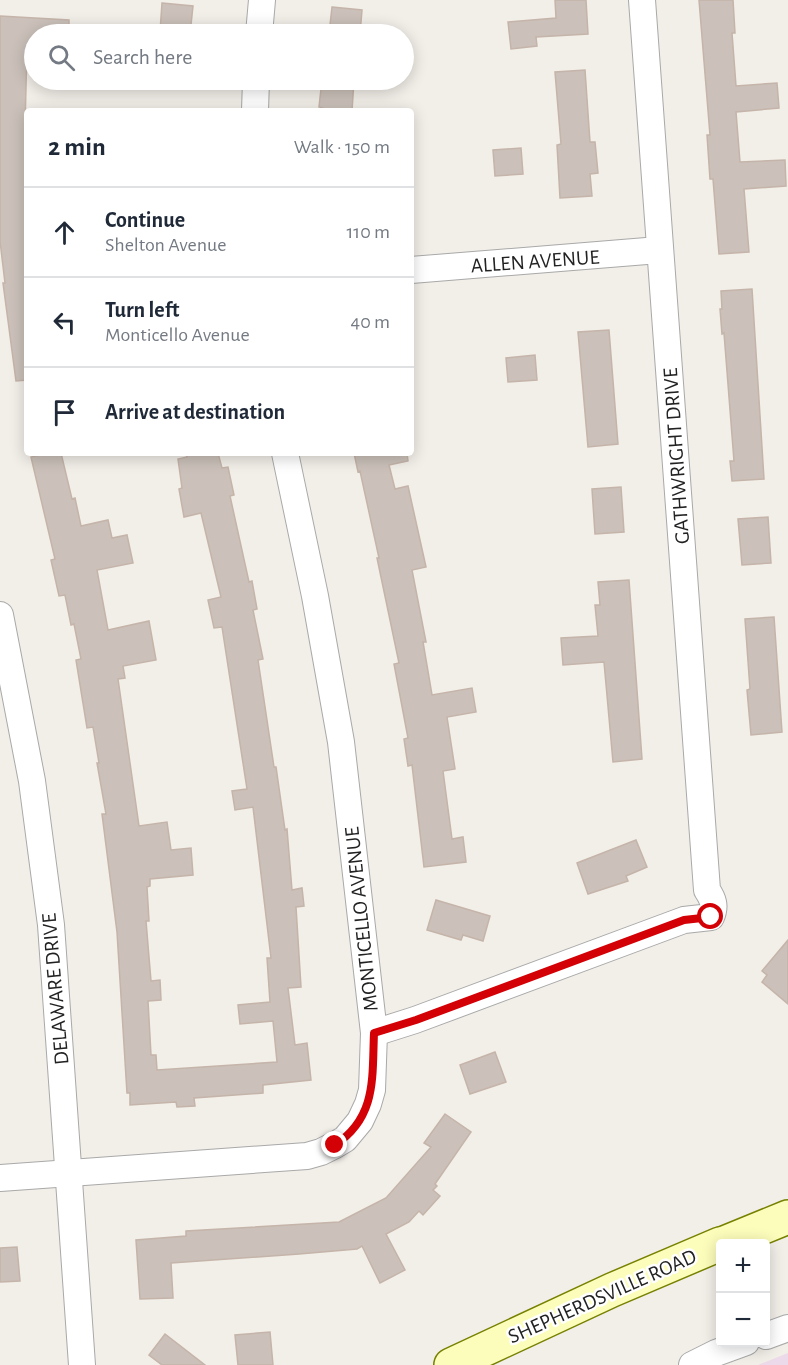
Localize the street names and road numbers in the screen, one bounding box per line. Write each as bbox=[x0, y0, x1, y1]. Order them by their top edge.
street label: ALLEN AVENUE bbox=[470, 247, 600, 276]
street label: GATHWRIGHT DRIVE bbox=[660, 367, 693, 545]
street label: MONTICELLO AVENUE bbox=[341, 826, 382, 1012]
street label: DELAWARE DRIVE bbox=[38, 912, 73, 1066]
street label: SHEPHERDSVILLE ROAD bbox=[505, 1245, 700, 1347]

